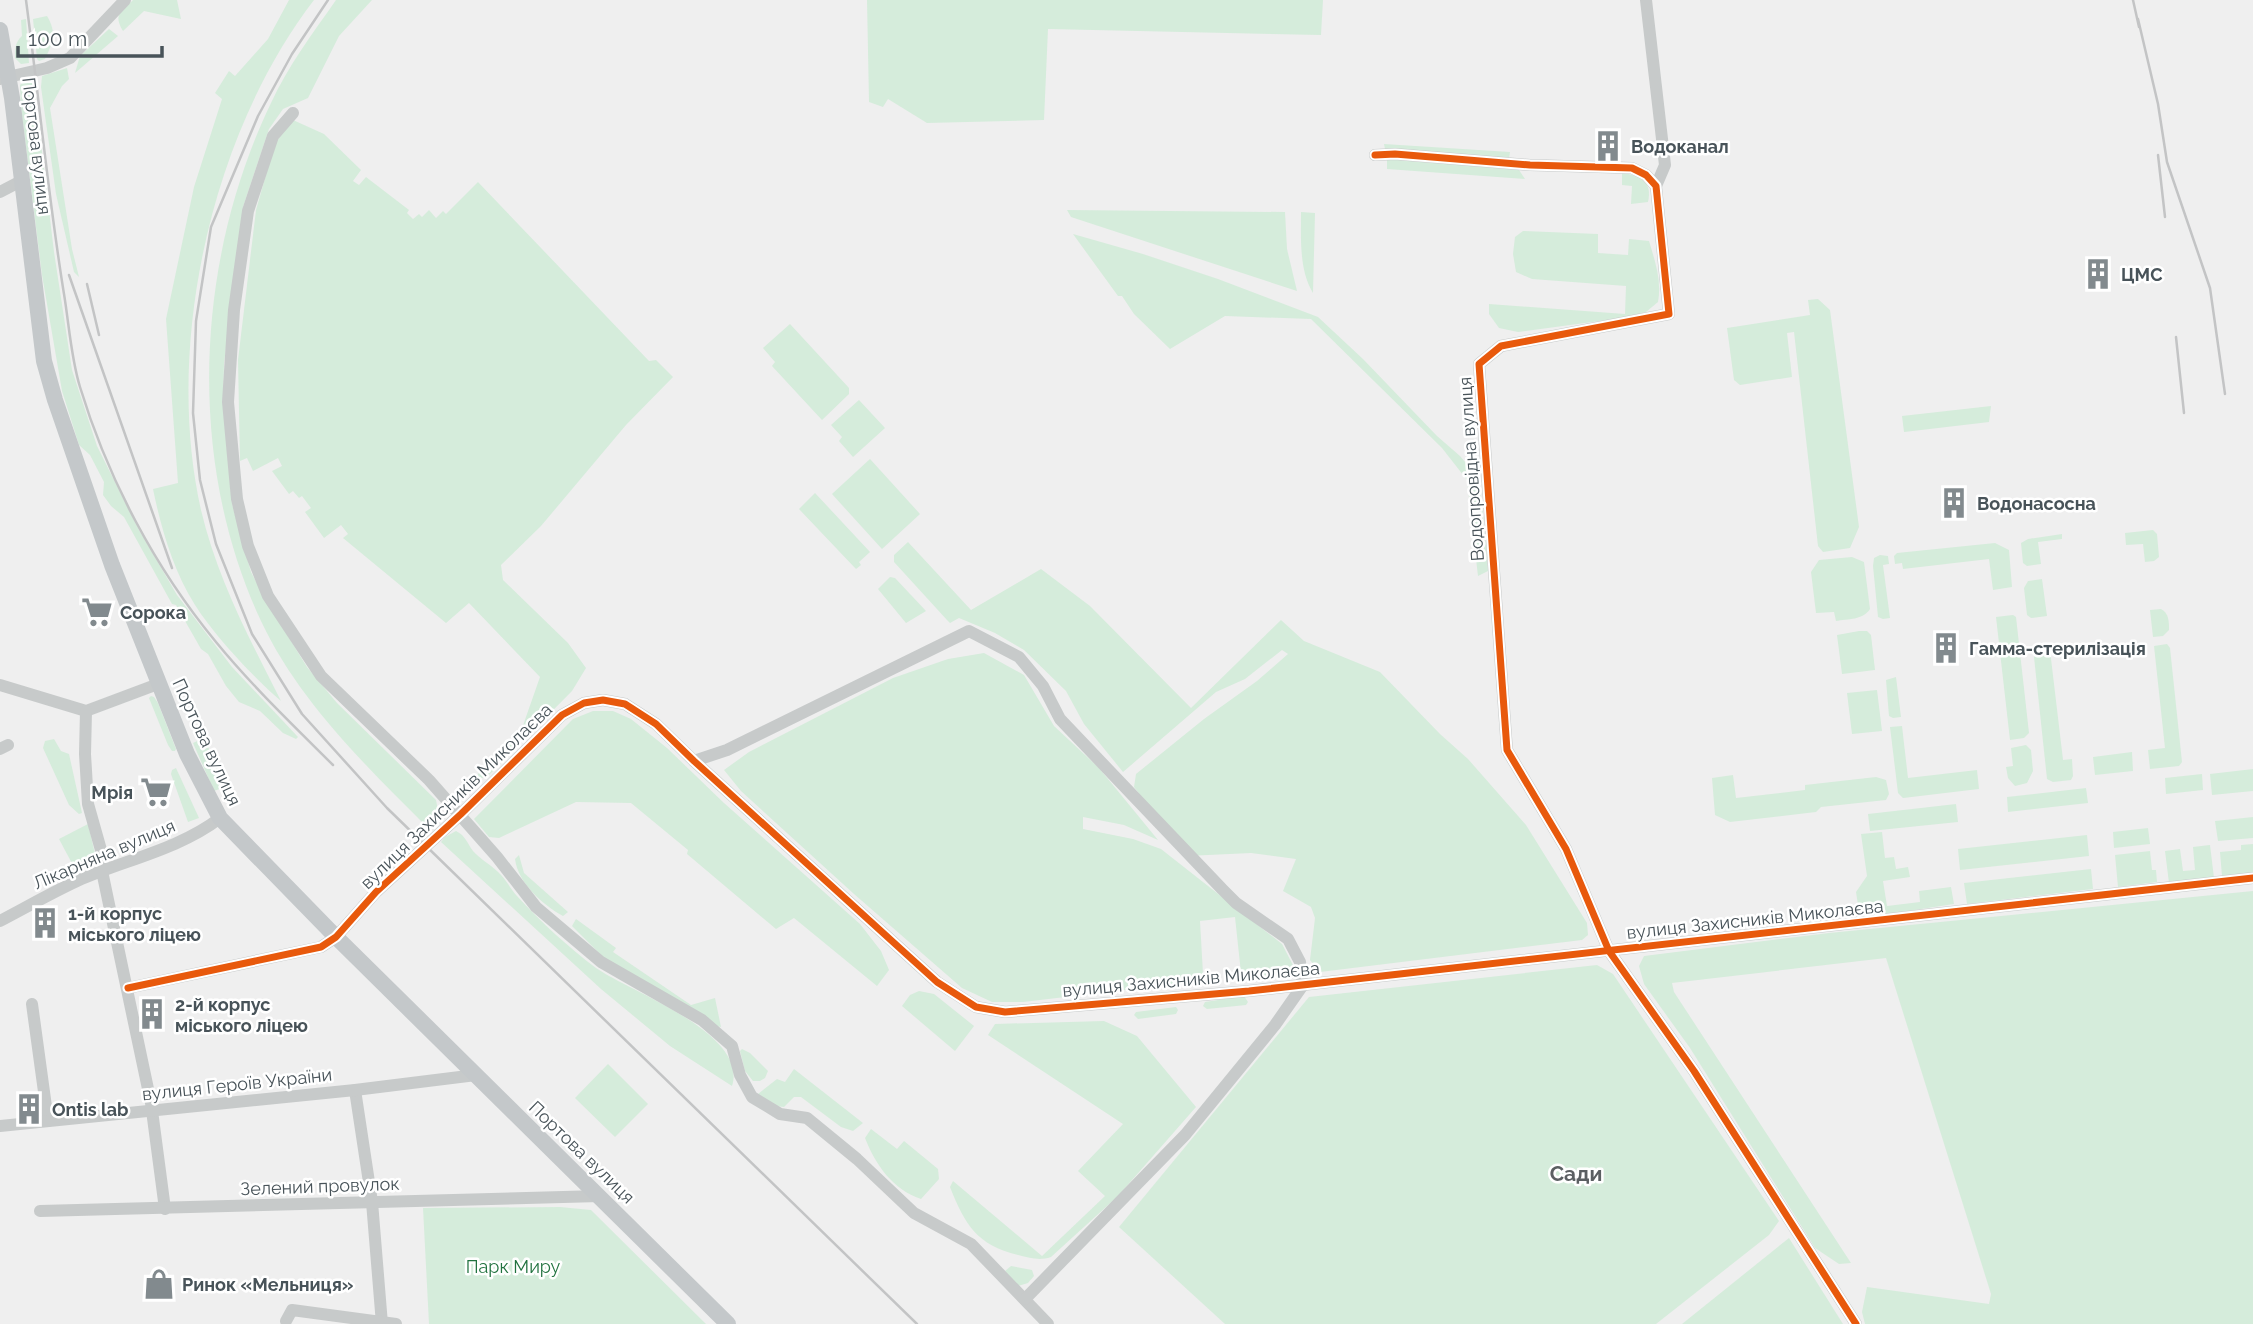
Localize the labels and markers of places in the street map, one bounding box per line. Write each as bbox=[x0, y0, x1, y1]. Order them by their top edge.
building icon: Водоканал bbox=[1591, 129, 1625, 163]
place label: Водоканал bbox=[1631, 136, 1729, 157]
building icon: ЦМС bbox=[2081, 257, 2115, 291]
place label: ЦМС bbox=[2121, 264, 2163, 285]
building icon: Водонасосна bbox=[1937, 486, 1971, 520]
place label: Водонасосна bbox=[1977, 493, 2096, 514]
supermarket icon: Сорока bbox=[80, 595, 114, 629]
place label: Сорока bbox=[120, 602, 186, 623]
building icon: Гамма-стерилізація bbox=[1929, 631, 1963, 665]
place label: Гамма-стерилізація bbox=[1969, 638, 2146, 659]
supermarket icon: Мрія bbox=[139, 775, 173, 809]
place label: Мрія bbox=[91, 782, 133, 803]
place label: 1-й корпус міського ліцею bbox=[68, 903, 201, 945]
building icon: 1-й корпус міського ліцею bbox=[28, 906, 62, 940]
place label: 2-й корпус міського ліцею bbox=[175, 994, 308, 1036]
building icon: 2-й корпус міського ліцею bbox=[135, 997, 169, 1031]
building icon: Ontis lab bbox=[12, 1092, 46, 1126]
place label: Ontis lab bbox=[52, 1099, 129, 1120]
shop icon: Ринок «Мельниця» bbox=[142, 1267, 176, 1301]
place label: Ринок «Мельниця» bbox=[182, 1274, 354, 1295]

